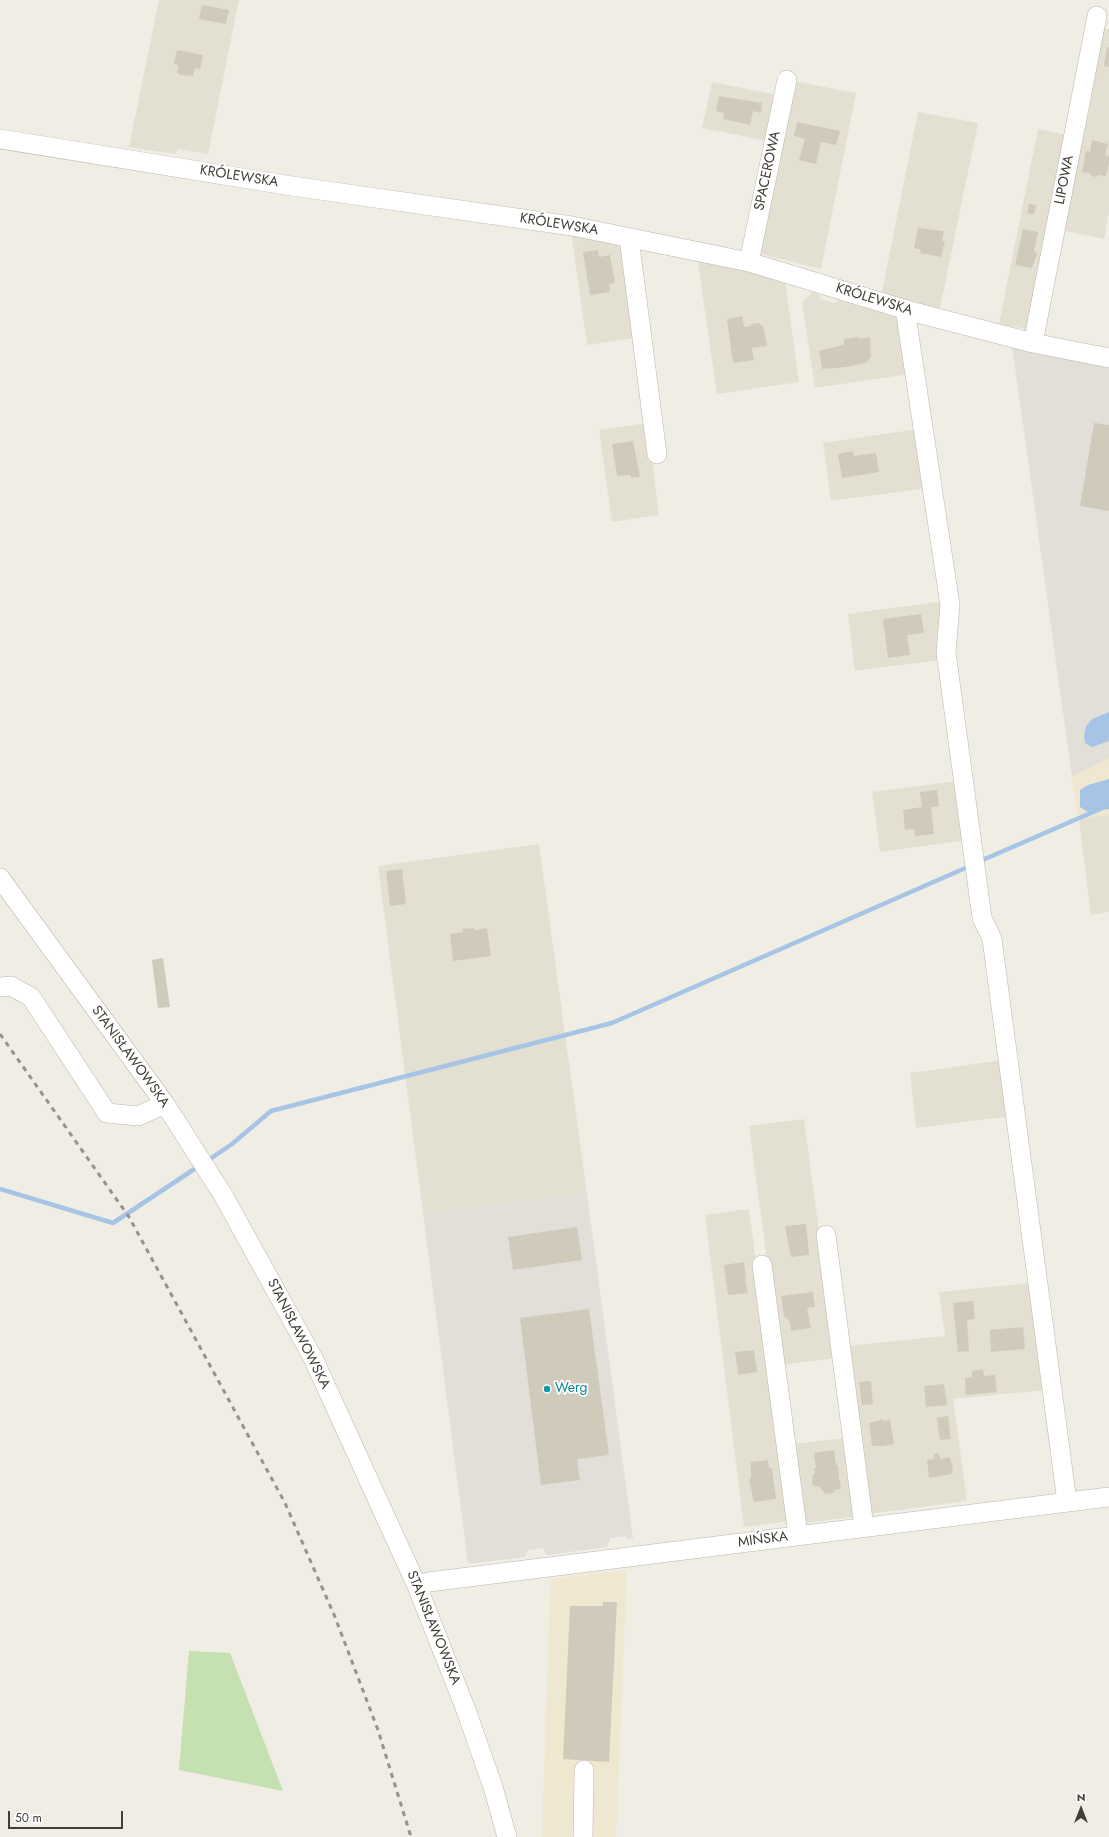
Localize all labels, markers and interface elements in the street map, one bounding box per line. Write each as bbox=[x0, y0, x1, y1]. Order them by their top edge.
street label: SPACEROWA bbox=[751, 130, 785, 212]
street label: LIPOWA bbox=[1052, 154, 1078, 206]
street label: KRÓLEWSKA bbox=[198, 162, 280, 192]
street label: KRÓLEWSKA bbox=[518, 210, 600, 240]
street label: KRÓLEWSKA bbox=[834, 280, 914, 320]
street label: STANISŁAWOWSKA bbox=[87, 1003, 173, 1111]
street label: STANISŁAWOWSKA bbox=[263, 1276, 333, 1392]
place label: Werg bbox=[555, 1381, 588, 1397]
marker: Werg bbox=[542, 1384, 552, 1394]
street label: MIŃSKA bbox=[737, 1529, 789, 1551]
street label: STANISŁAWOWSKA bbox=[402, 1569, 464, 1687]
north arrow bbox=[1061, 1789, 1101, 1829]
text: N bbox=[1077, 1789, 1085, 1805]
scale bar bbox=[10, 1803, 125, 1829]
text: 50 m bbox=[15, 1809, 42, 1827]

